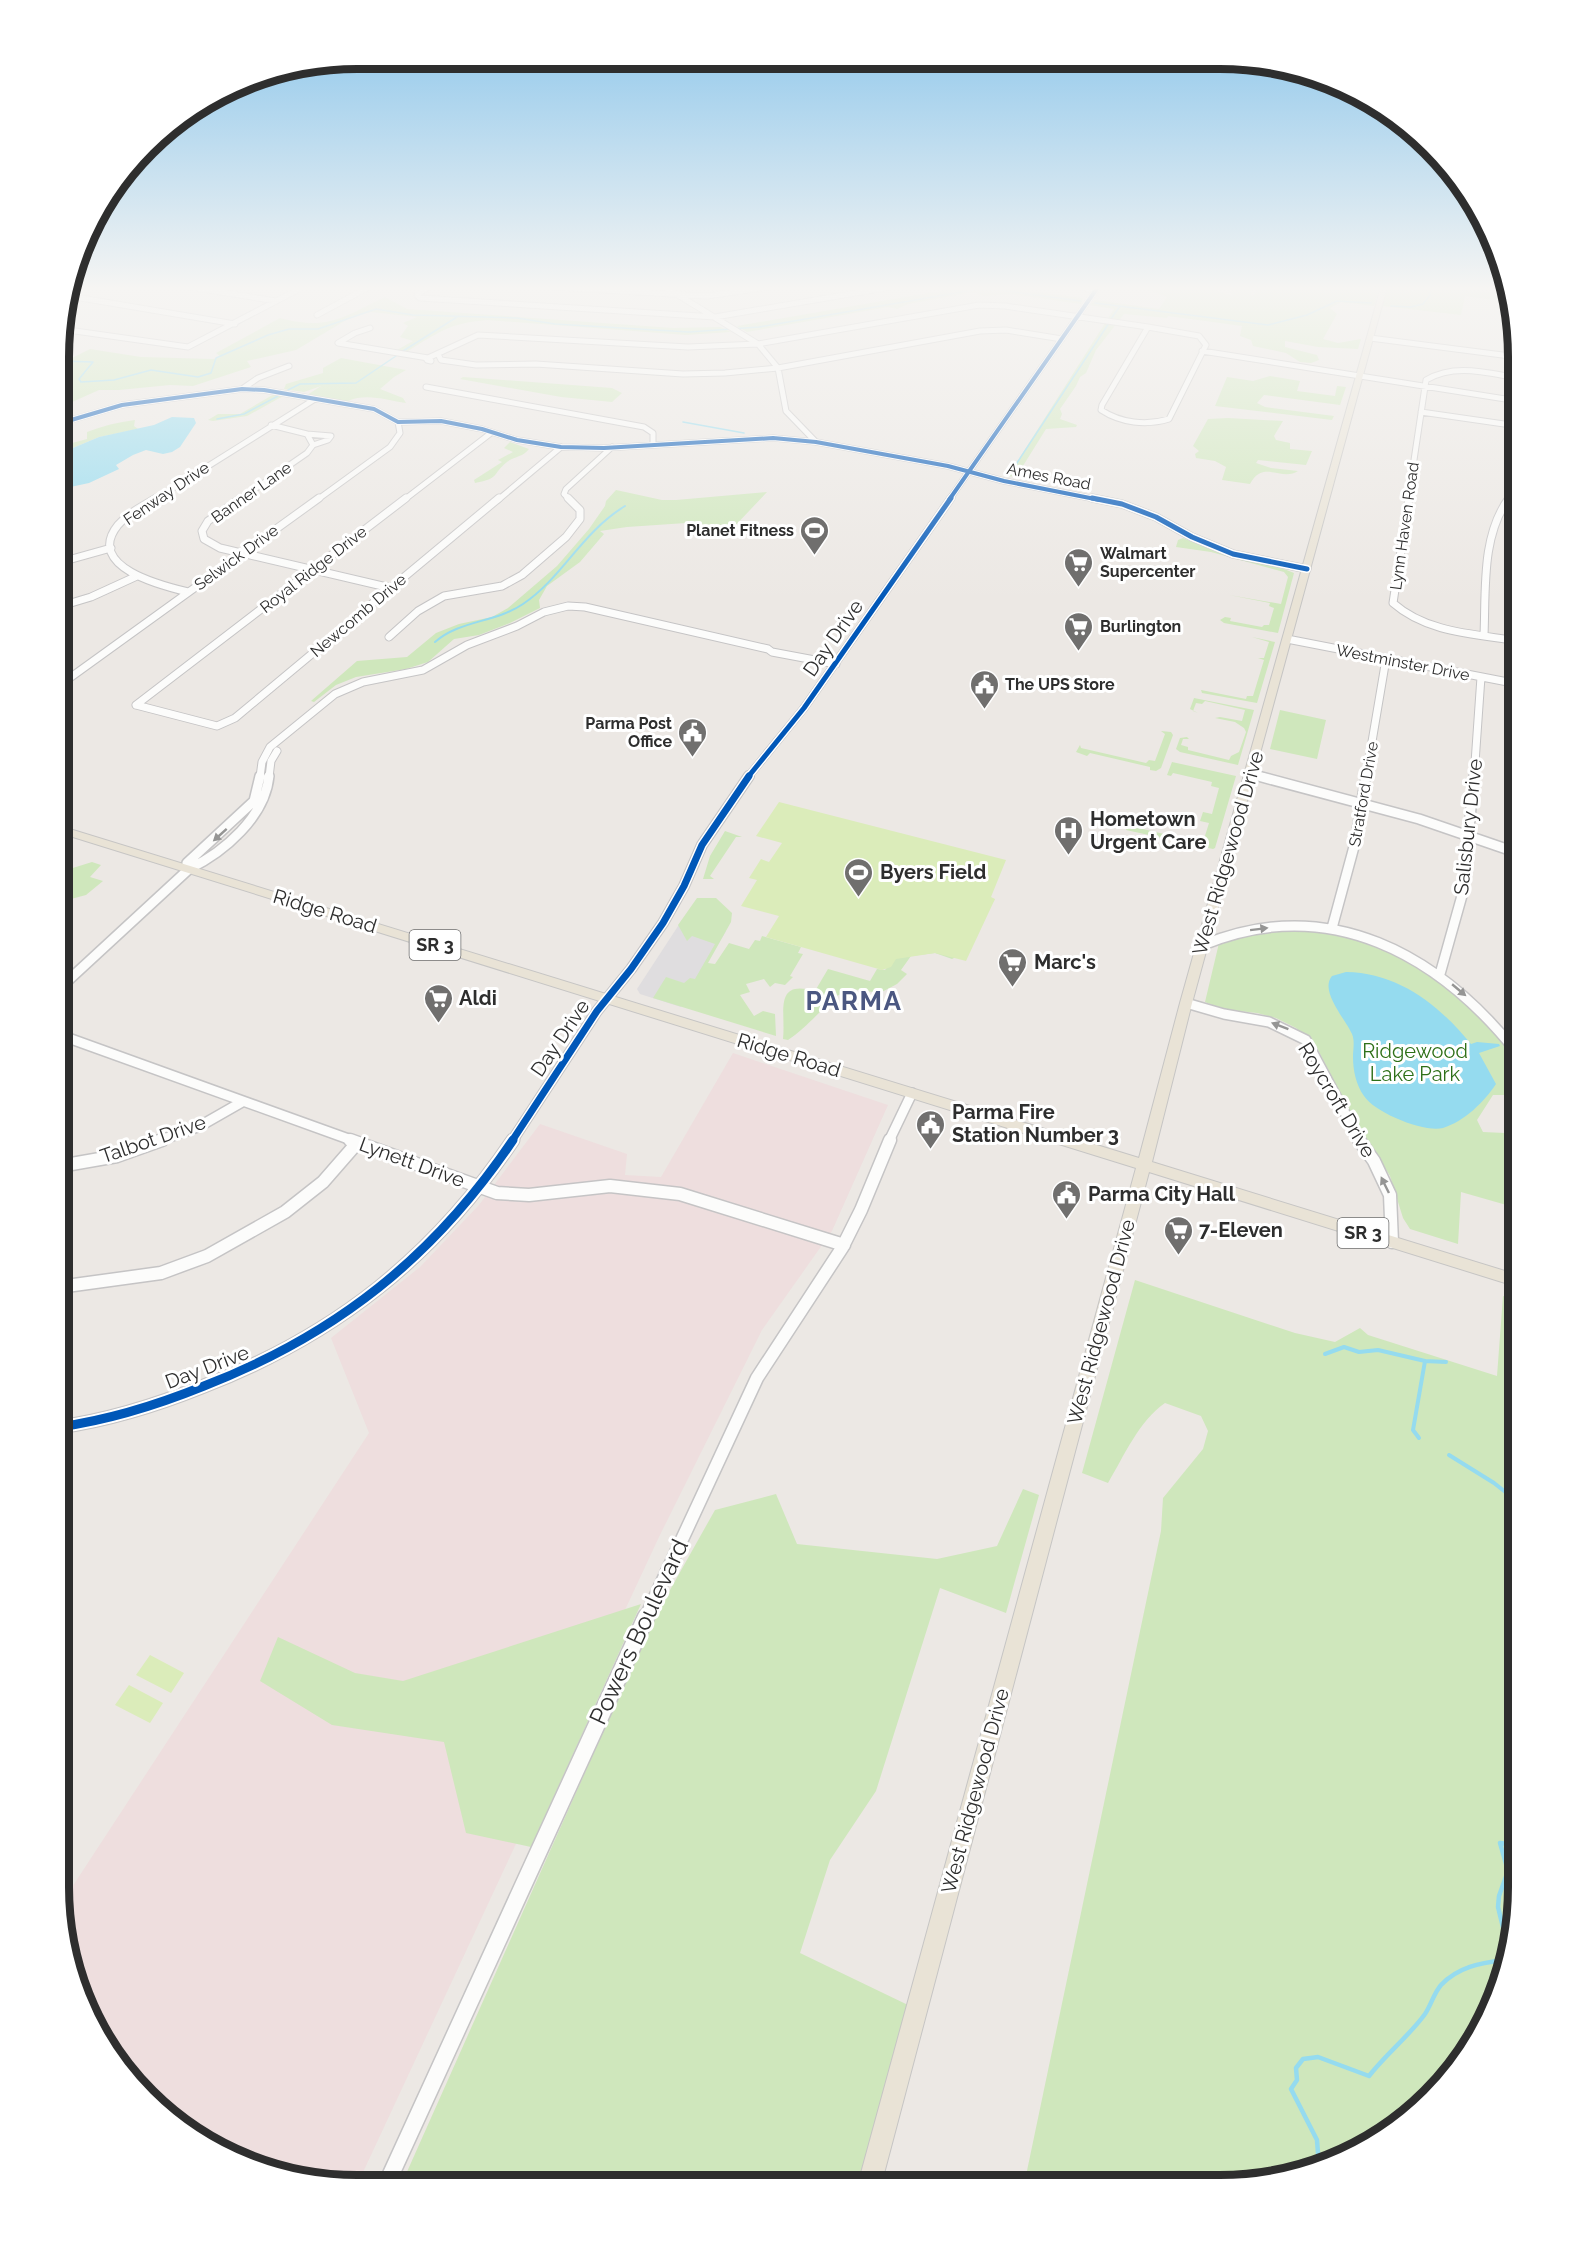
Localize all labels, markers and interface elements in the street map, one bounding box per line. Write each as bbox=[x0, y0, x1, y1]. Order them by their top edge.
street label: Fenway Drive bbox=[120, 458, 213, 529]
street label: Banner Lane bbox=[208, 458, 295, 527]
street label: Ames Road bbox=[1005, 459, 1093, 494]
street label: Lynn Haven Road bbox=[1386, 461, 1423, 591]
sports icon: Planet Fitness bbox=[799, 514, 831, 556]
street label: Selwick Drive bbox=[191, 521, 282, 594]
place label: Planet Fitness bbox=[686, 521, 794, 540]
street label: Royal Ridge Drive bbox=[256, 522, 370, 617]
place label: Walmart Supercenter bbox=[1100, 544, 1195, 581]
supermarket icon: Walmart Supercenter bbox=[1063, 546, 1095, 588]
street label: Newcomb Drive bbox=[307, 570, 410, 661]
street label: Day Drive bbox=[798, 595, 868, 681]
supermarket icon: Burlington bbox=[1063, 610, 1095, 652]
place label: Burlington bbox=[1100, 617, 1181, 636]
street label: Westminster Drive bbox=[1335, 640, 1471, 685]
public building icon: The UPS Store bbox=[968, 668, 1000, 710]
place label: The UPS Store bbox=[1005, 675, 1115, 694]
place label: Parma Post Office bbox=[585, 714, 672, 751]
public building icon: Parma Post Office bbox=[677, 716, 709, 758]
street label: Stratford Drive bbox=[1345, 740, 1382, 848]
street label: West Ridgewood Drive bbox=[1187, 748, 1269, 958]
street label: Salisbury Drive bbox=[1449, 757, 1487, 896]
place label: Hometown Urgent Care bbox=[1090, 807, 1206, 854]
hospital icon: Hometown Urgent Care bbox=[1053, 814, 1085, 856]
one-way arrow bbox=[213, 827, 227, 841]
sports icon: Byers Field bbox=[843, 856, 875, 898]
place label: Byers Field bbox=[880, 860, 986, 884]
street label: Ridge Road bbox=[270, 884, 380, 938]
one-way arrow bbox=[1250, 924, 1269, 933]
road number: SR 3 bbox=[410, 930, 460, 960]
supermarket icon: Marc's bbox=[997, 946, 1029, 988]
place label: Marc's bbox=[1034, 950, 1096, 974]
supermarket icon: Aldi bbox=[422, 982, 454, 1024]
one-way arrow bbox=[1451, 984, 1467, 997]
place label: Aldi bbox=[459, 986, 497, 1010]
district label: PARMA bbox=[805, 986, 903, 1016]
street label: Day Drive bbox=[525, 995, 595, 1081]
one-way arrow bbox=[1270, 1021, 1288, 1031]
street label: Ridge Road bbox=[734, 1028, 844, 1082]
street label: Roycroft Drive bbox=[1293, 1038, 1381, 1162]
park label: Ridgewood Lake Park bbox=[1362, 1039, 1468, 1086]
place label: Parma Fire Station Number 3 bbox=[952, 1100, 1119, 1147]
public building icon: Parma Fire Station Number 3 bbox=[915, 1108, 947, 1150]
street label: Talbot Drive bbox=[97, 1110, 209, 1168]
street label: Lynett Drive bbox=[356, 1132, 468, 1192]
one-way arrow bbox=[1381, 1176, 1390, 1193]
public building icon: Parma City Hall bbox=[1051, 1178, 1083, 1220]
place label: Parma City Hall bbox=[1088, 1182, 1236, 1206]
supermarket icon: 7-Eleven bbox=[1162, 1214, 1194, 1256]
street label: West Ridgewood Drive bbox=[1062, 1217, 1140, 1427]
place label: 7-Eleven bbox=[1199, 1218, 1283, 1242]
road number: SR 3 bbox=[1338, 1218, 1388, 1248]
street label: Day Drive bbox=[162, 1340, 253, 1394]
street label: Powers Boulevard bbox=[583, 1534, 694, 1729]
street label: West Ridgewood Drive bbox=[936, 1686, 1014, 1896]

